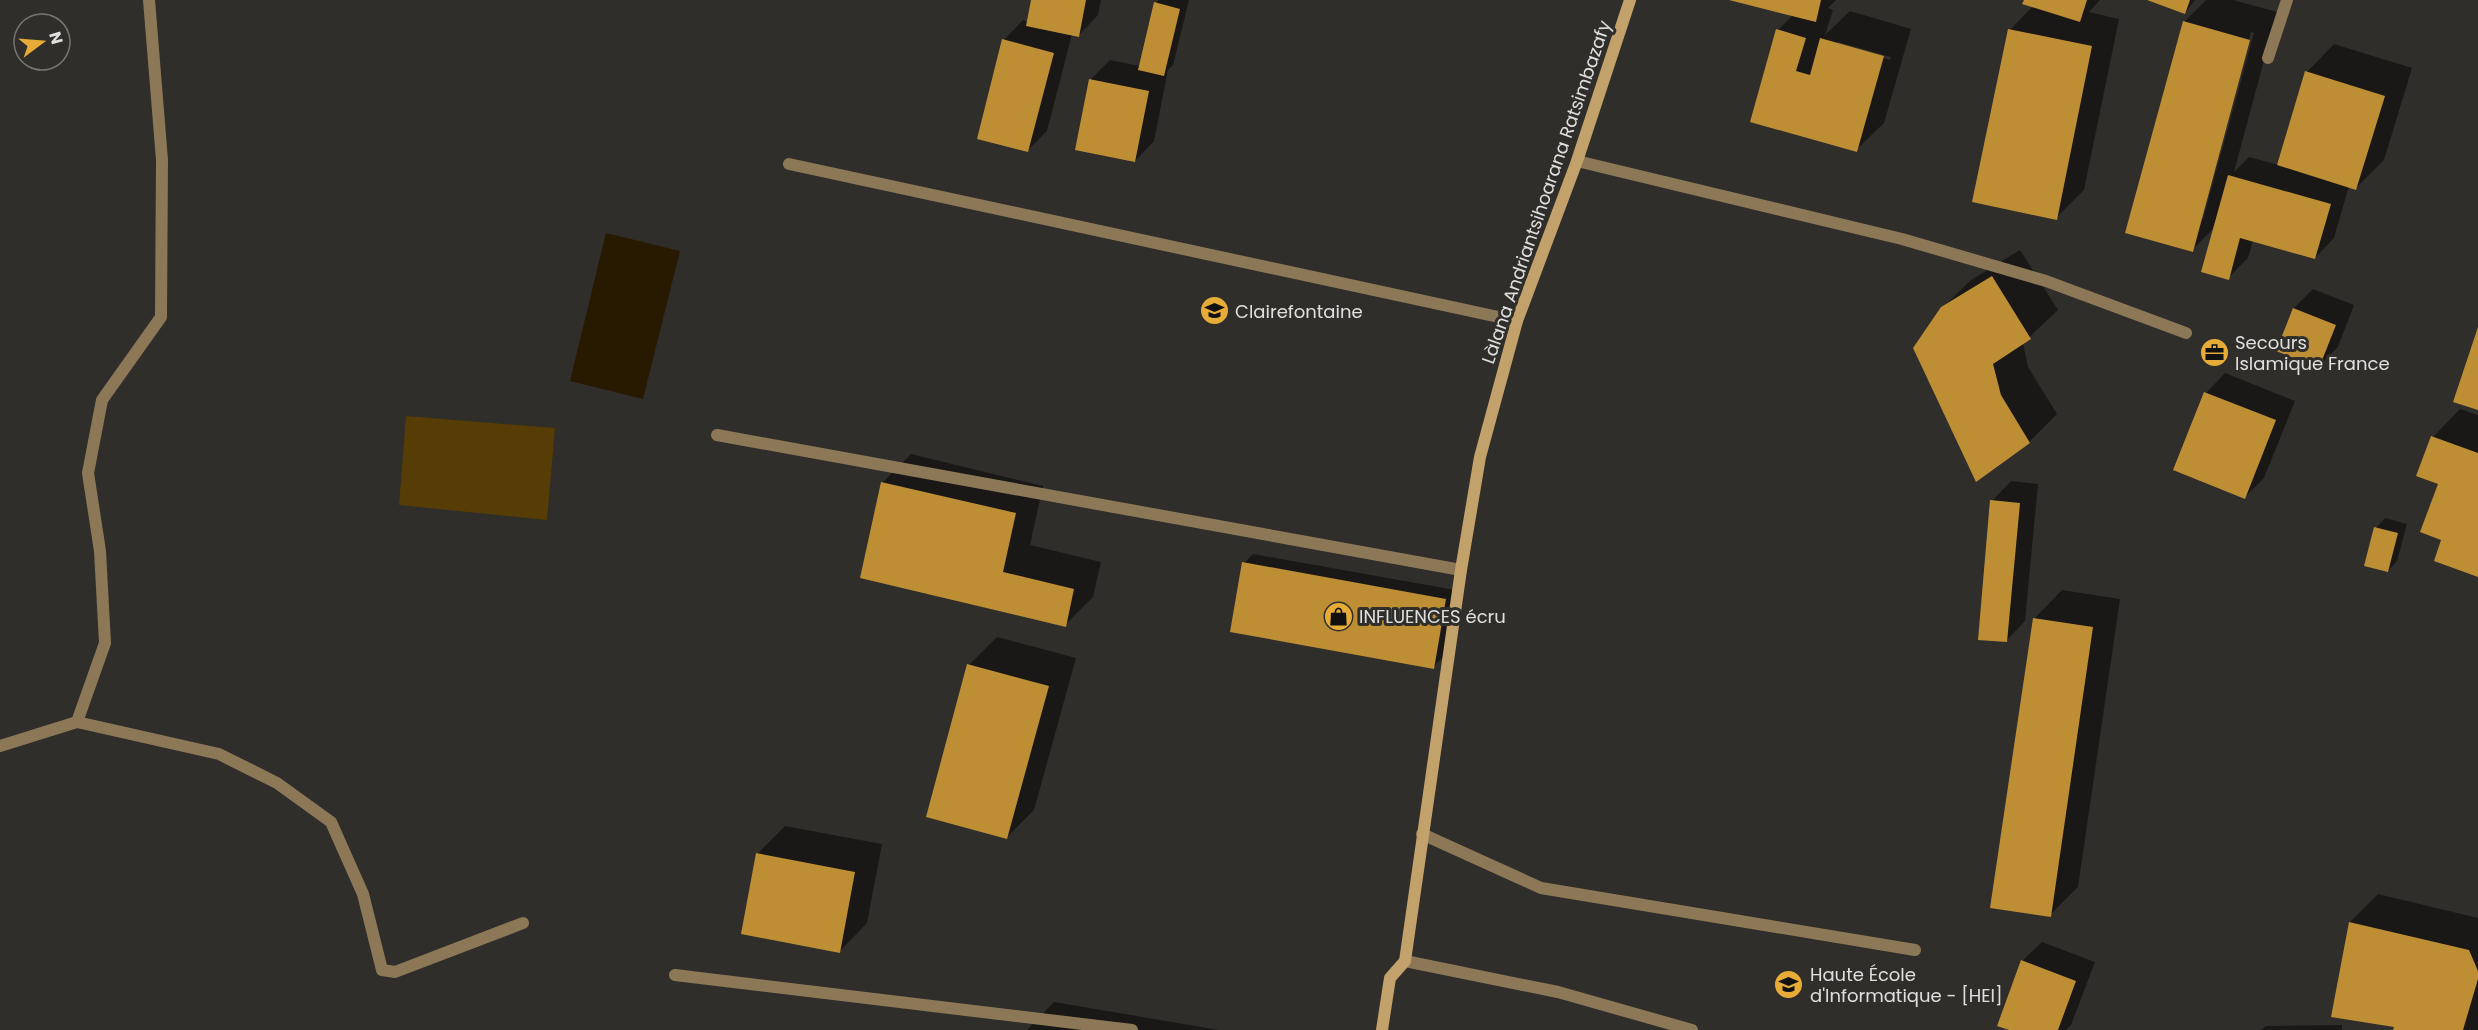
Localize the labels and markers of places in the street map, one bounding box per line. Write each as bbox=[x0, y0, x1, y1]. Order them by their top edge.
school or university icon: Clairefontaine bbox=[1198, 295, 1230, 327]
place label: Clairefontaine bbox=[1235, 299, 1363, 324]
place label: Secours Islamique France bbox=[2235, 330, 2390, 376]
office icon: Secours Islamique France bbox=[2198, 336, 2230, 368]
shop icon: INFLUENCES écru bbox=[1322, 600, 1354, 632]
place label: INFLUENCES écru bbox=[1359, 604, 1506, 629]
place label: Haute École d'Informatique - [HEI] bbox=[1810, 962, 2003, 1008]
school or university icon: Haute École d'Informatique - [HEI] bbox=[1773, 968, 1805, 1000]

